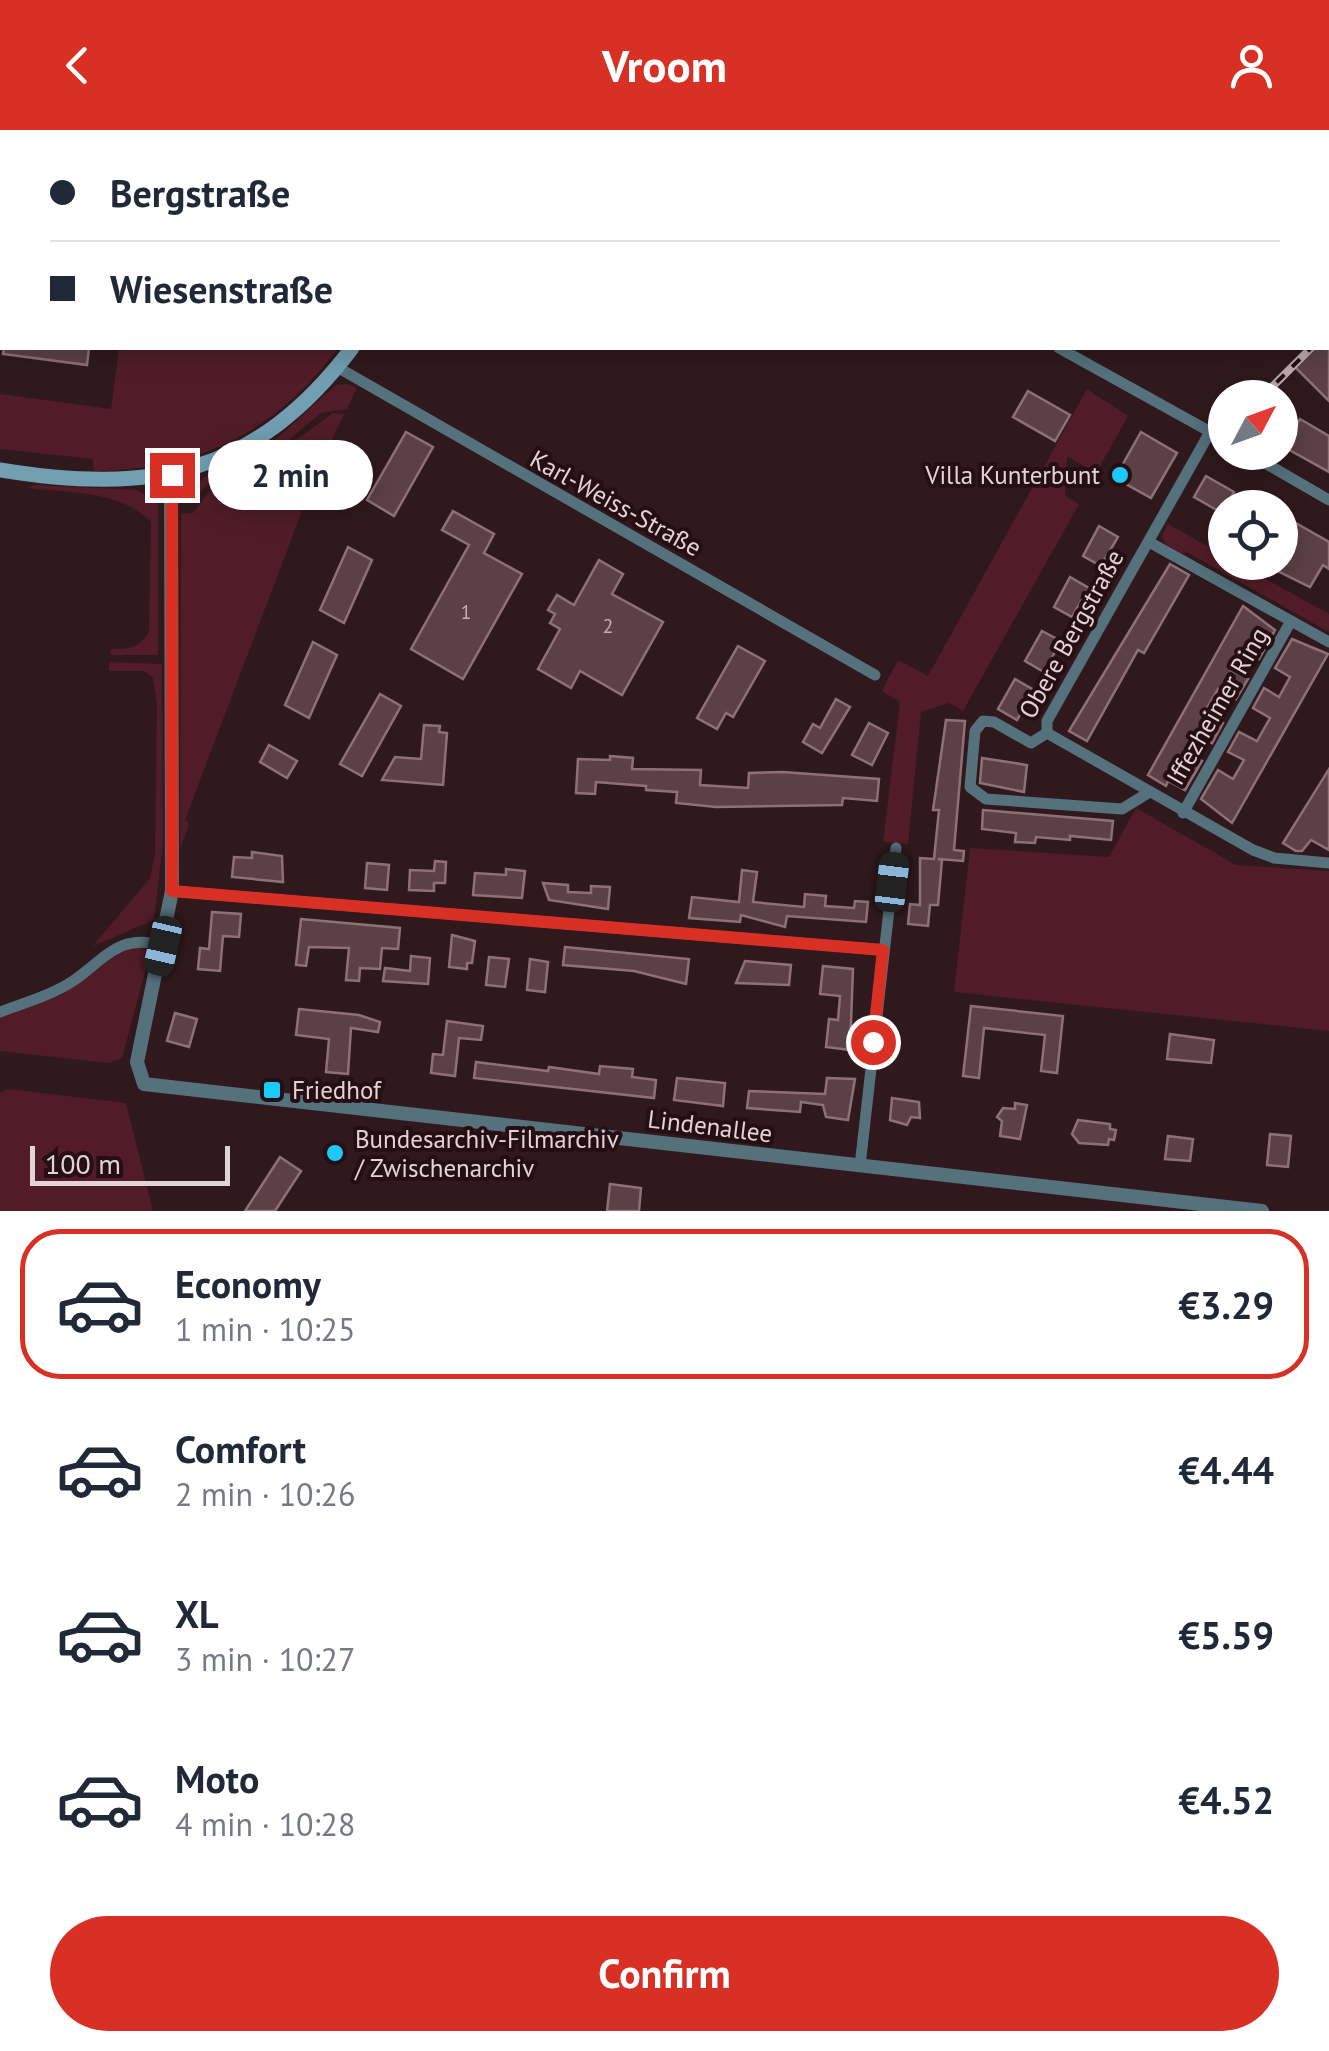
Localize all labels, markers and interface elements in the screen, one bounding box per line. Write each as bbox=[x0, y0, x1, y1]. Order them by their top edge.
text: Vroom bbox=[602, 36, 727, 94]
icon: back bbox=[50, 38, 105, 93]
icon: person bbox=[1224, 38, 1279, 93]
text: Bergstraße bbox=[110, 168, 290, 217]
text: Wiesenstraße bbox=[110, 264, 333, 313]
north arrow bbox=[1208, 380, 1298, 470]
map controls bbox=[1208, 380, 1298, 580]
callout: 2 min bbox=[207, 440, 372, 510]
street label: Karl-Weiss-Straße bbox=[525, 443, 707, 563]
route end bbox=[150, 453, 195, 498]
text: 2 min bbox=[251, 454, 330, 496]
place label: Villa Kunterbunt bbox=[924, 459, 1101, 491]
marker: Villa Kunterbunt bbox=[1109, 464, 1131, 486]
button: locate bbox=[1208, 490, 1298, 580]
street label: Obere Bergstraße bbox=[1011, 544, 1131, 724]
house number: 1 bbox=[461, 599, 471, 625]
house number: 2 bbox=[603, 613, 613, 639]
street label: Iffezheimer Ring bbox=[1159, 622, 1275, 790]
car bbox=[873, 850, 911, 914]
car bbox=[142, 913, 184, 979]
route start bbox=[851, 1020, 896, 1065]
place label: Friedhof bbox=[292, 1074, 382, 1106]
marker: Friedhof bbox=[261, 1079, 283, 1101]
street label: Lindenallee bbox=[646, 1102, 774, 1150]
place label: Bundesarchiv-Filmarchiv / Zwischenarchiv bbox=[354, 1123, 619, 1184]
scale bar bbox=[30, 1141, 230, 1186]
marker: Bundesarchiv-Filmarchiv / Zwischenarchiv bbox=[324, 1142, 346, 1164]
text: 100 m bbox=[45, 1145, 121, 1182]
icon: car bbox=[55, 1259, 145, 1349]
text: Economy bbox=[175, 1259, 321, 1308]
text: €3.29 bbox=[1178, 1280, 1274, 1329]
text: 1 min · 10:25 bbox=[175, 1308, 355, 1350]
icon: car bbox=[55, 1424, 145, 1514]
text: Comfort bbox=[175, 1424, 306, 1473]
text: €4.44 bbox=[1178, 1445, 1274, 1494]
text: 2 min · 10:26 bbox=[175, 1473, 355, 1515]
icon: car bbox=[55, 1589, 145, 1679]
text: XL bbox=[175, 1589, 219, 1638]
text: €5.59 bbox=[1178, 1610, 1274, 1659]
text: 3 min · 10:27 bbox=[175, 1638, 355, 1680]
icon: car bbox=[55, 1754, 145, 1844]
text: Moto bbox=[175, 1754, 259, 1803]
text: €4.52 bbox=[1178, 1775, 1274, 1824]
text: 4 min · 10:28 bbox=[175, 1803, 355, 1845]
button: Confirm bbox=[50, 1916, 1279, 2031]

